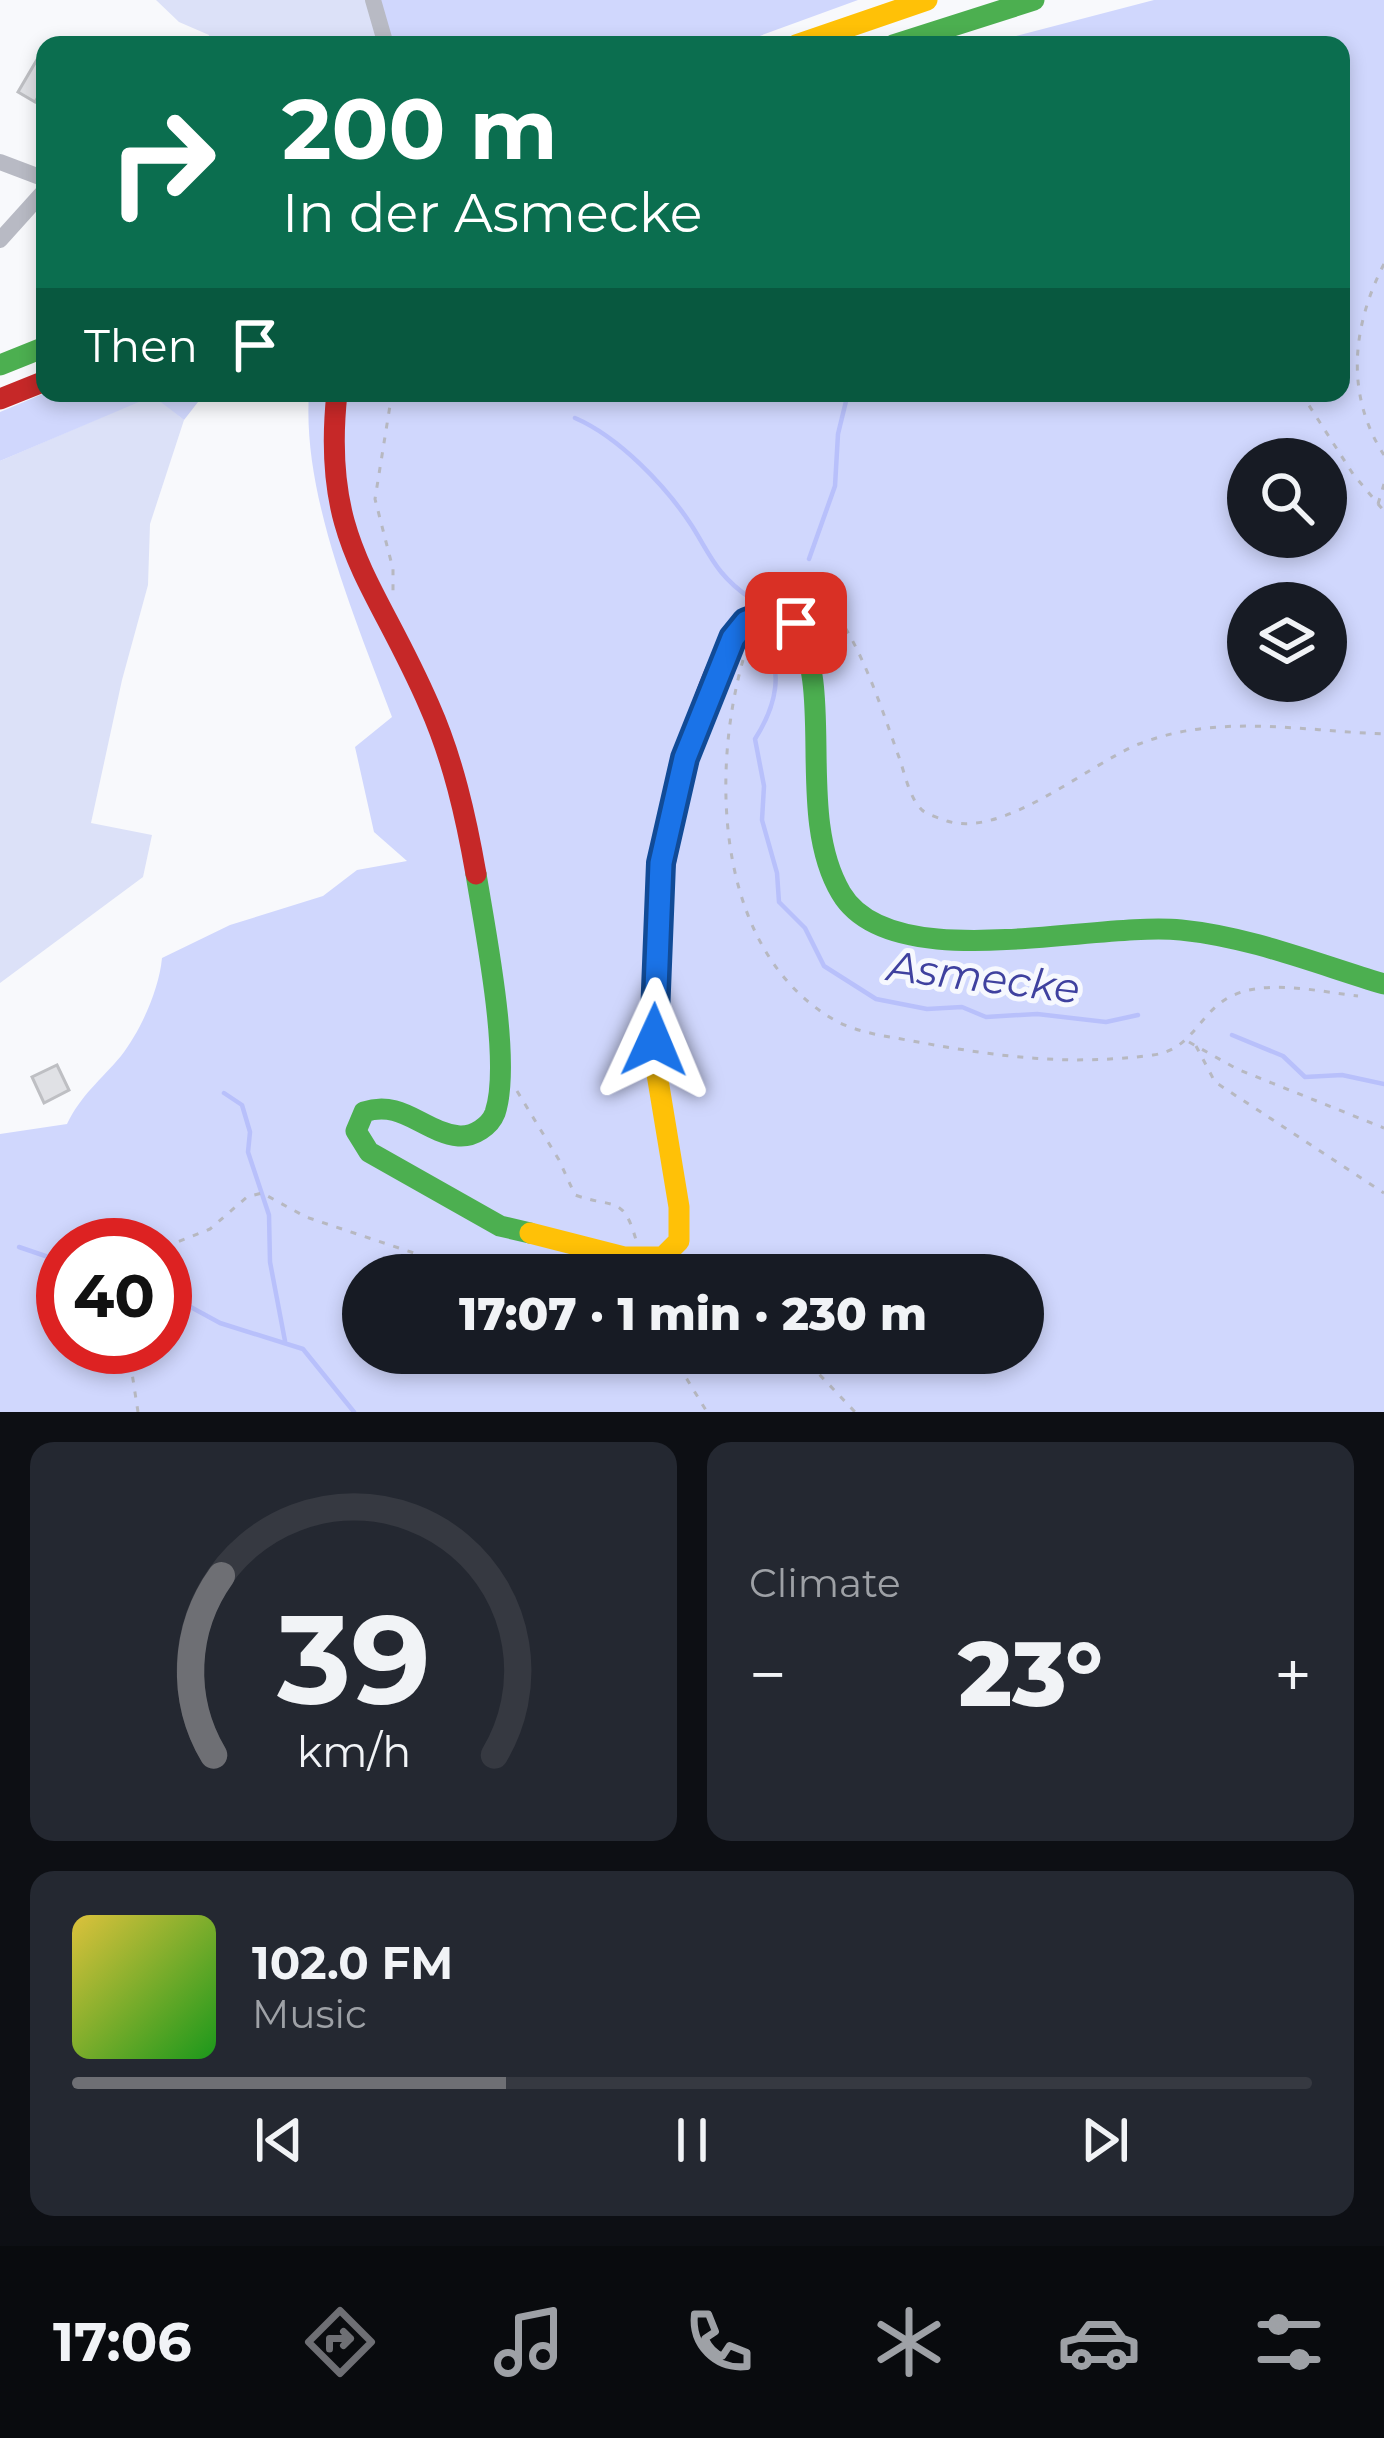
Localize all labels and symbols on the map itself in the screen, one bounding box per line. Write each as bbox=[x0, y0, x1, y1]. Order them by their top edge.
pin bbox=[745, 572, 847, 674]
water label: Asmecke bbox=[882, 939, 1083, 1015]
position arrow bbox=[591, 977, 717, 1103]
speed limit sign: 40 bbox=[36, 1218, 192, 1374]

